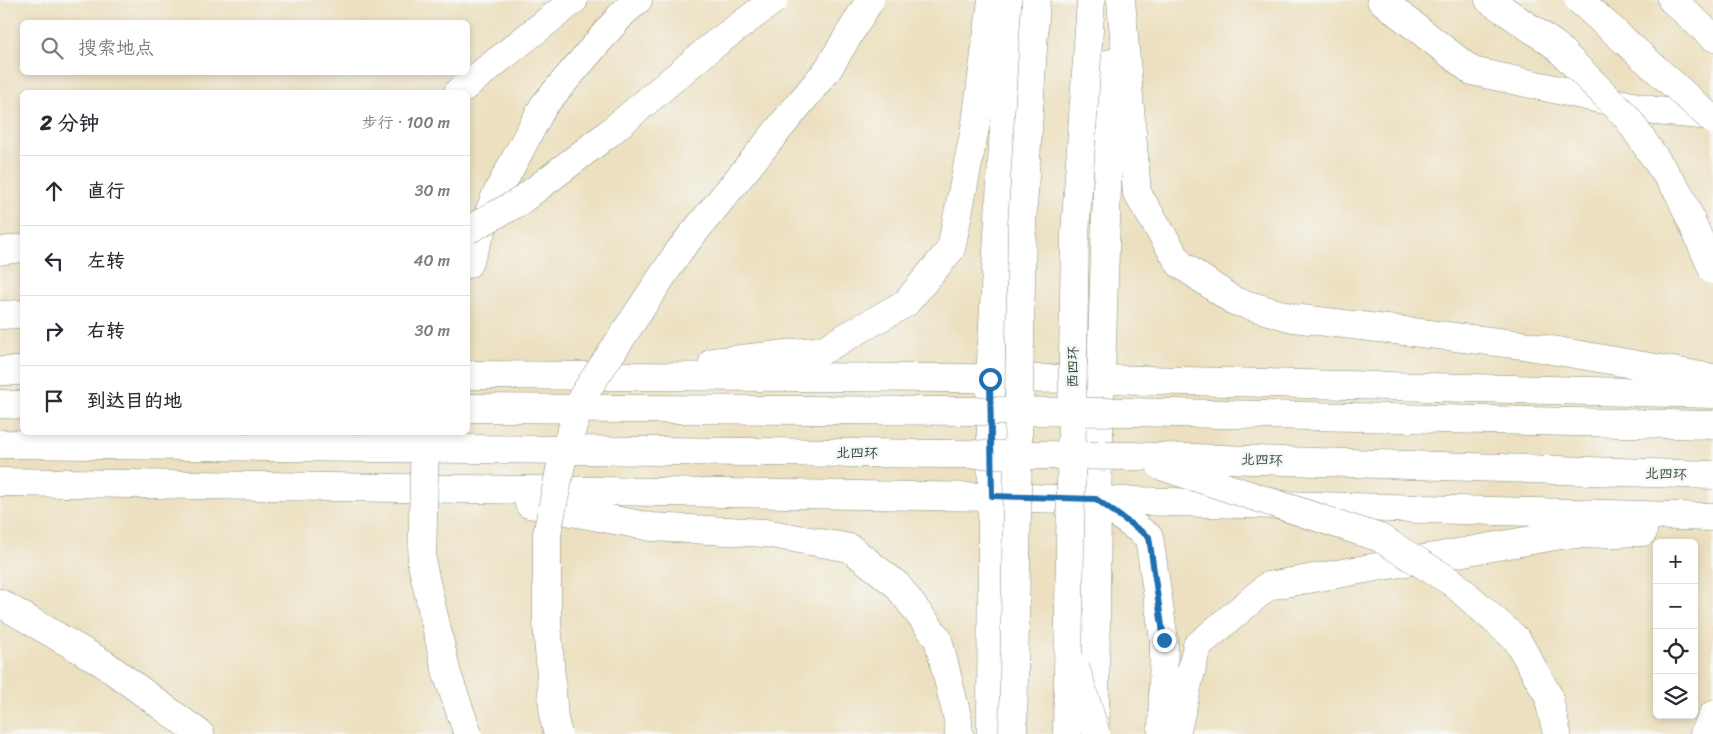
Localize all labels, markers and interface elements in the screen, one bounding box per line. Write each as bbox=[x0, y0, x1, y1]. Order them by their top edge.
search box bbox=[20, 20, 470, 75]
text: 搜索地点 bbox=[78, 31, 154, 64]
icon: search bbox=[38, 34, 66, 62]
text: 2 分钟 bbox=[40, 104, 100, 142]
text: 步行 · 100 m bbox=[362, 108, 450, 137]
text: 直行 bbox=[87, 174, 125, 207]
text: 30 m bbox=[415, 176, 450, 205]
icon: ahead bbox=[40, 177, 68, 205]
text: 左转 bbox=[87, 244, 125, 277]
text: 40 m bbox=[413, 246, 450, 275]
icon: left bbox=[40, 247, 68, 275]
text: 右转 bbox=[87, 314, 125, 347]
text: 30 m bbox=[415, 316, 450, 345]
icon: right bbox=[40, 317, 68, 345]
street label: 西四环 bbox=[1060, 346, 1086, 388]
route start bbox=[979, 368, 1002, 391]
text: 到达目的地 bbox=[87, 384, 182, 417]
icon: arrive bbox=[40, 387, 68, 415]
street label: 北四环 bbox=[836, 440, 878, 466]
street label: 北四环 bbox=[1241, 447, 1283, 473]
street label: 北四环 bbox=[1645, 461, 1687, 487]
map controls bbox=[1653, 539, 1698, 719]
button: + bbox=[1653, 539, 1698, 584]
button: − bbox=[1653, 584, 1698, 629]
route end bbox=[1153, 629, 1176, 652]
button: locate bbox=[1653, 629, 1698, 674]
button: layers bbox=[1653, 674, 1698, 719]

